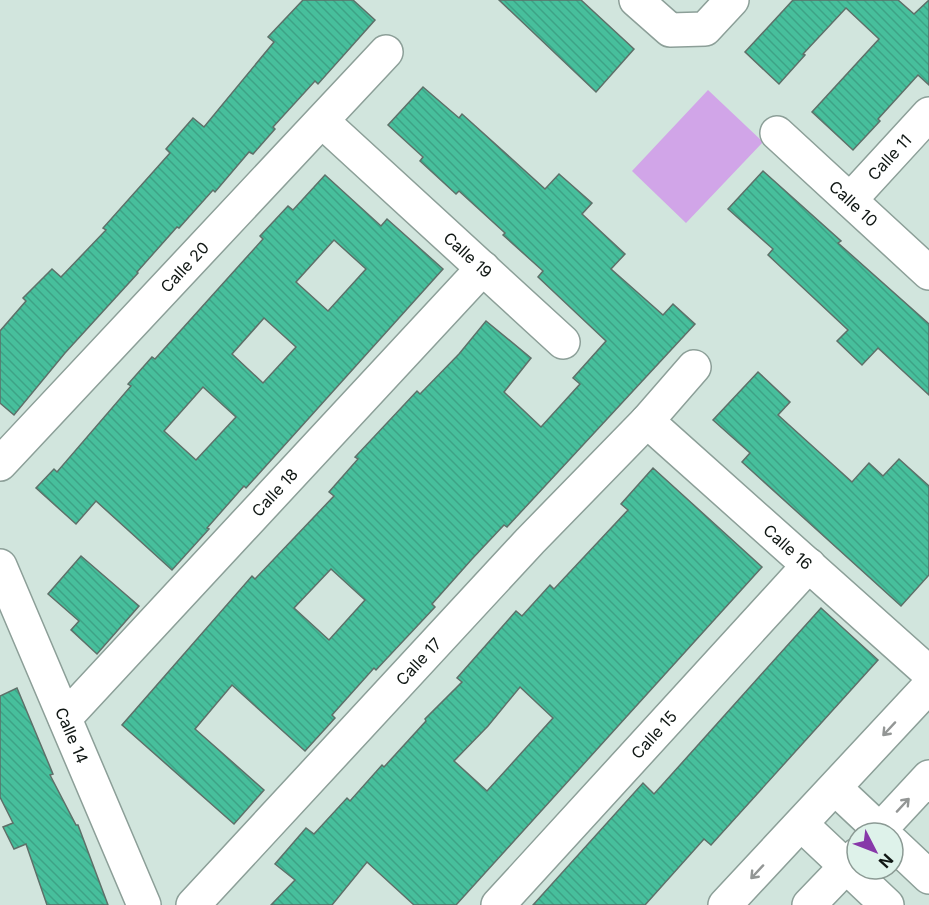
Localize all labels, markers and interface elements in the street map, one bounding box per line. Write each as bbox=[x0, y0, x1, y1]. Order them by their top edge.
street label: Calle 11 bbox=[863, 130, 915, 184]
street label: Calle 10 bbox=[825, 176, 882, 231]
street label: Calle 19 bbox=[440, 228, 496, 282]
street label: Calle 20 bbox=[156, 237, 213, 296]
street label: Calle 18 bbox=[247, 464, 302, 521]
street label: Calle 16 bbox=[759, 520, 816, 574]
street label: Calle 17 bbox=[392, 633, 446, 689]
street label: Calle 14 bbox=[51, 704, 93, 766]
street label: Calle 15 bbox=[627, 706, 681, 763]
one-way arrow bbox=[882, 721, 897, 736]
one-way arrow bbox=[896, 797, 910, 812]
north arrow bbox=[845, 821, 905, 881]
text: N bbox=[875, 850, 898, 872]
one-way arrow bbox=[749, 864, 764, 879]

